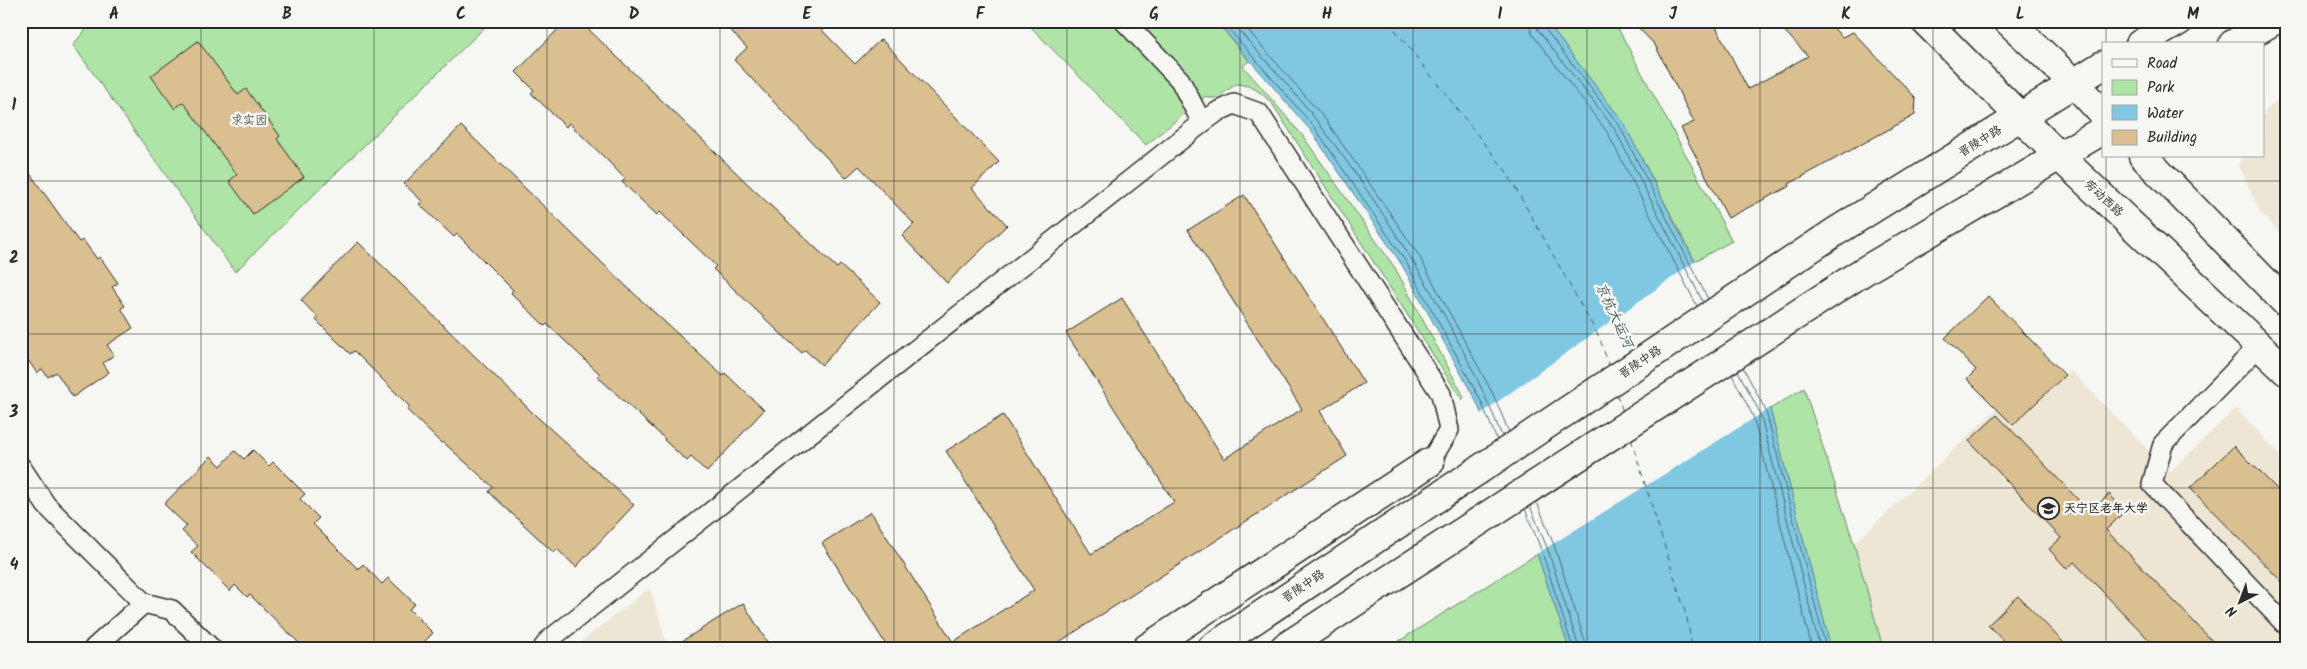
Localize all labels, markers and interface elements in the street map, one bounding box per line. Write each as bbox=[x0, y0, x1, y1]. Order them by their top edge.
text: A bbox=[109, 2, 119, 27]
text: B bbox=[282, 2, 292, 27]
text: C bbox=[456, 2, 466, 27]
text: D bbox=[629, 2, 640, 27]
text: E bbox=[803, 2, 813, 27]
text: F bbox=[976, 2, 986, 27]
text: G bbox=[1149, 2, 1159, 27]
text: H bbox=[1322, 2, 1332, 27]
text: I bbox=[1498, 2, 1503, 27]
text: J bbox=[1669, 2, 1678, 27]
text: K bbox=[1841, 2, 1851, 27]
text: L bbox=[2016, 2, 2024, 27]
text: M bbox=[2187, 2, 2200, 27]
legend bbox=[2102, 42, 2264, 158]
text: Road bbox=[2147, 52, 2178, 76]
text: Park bbox=[2147, 76, 2175, 100]
text: 1 bbox=[12, 93, 17, 118]
text: Water bbox=[2147, 102, 2184, 126]
park label: 求实园 bbox=[231, 111, 267, 130]
street label: 晋陵中路 bbox=[1955, 121, 2006, 162]
text: Building bbox=[2147, 126, 2197, 150]
street label: 劳动西路 bbox=[2080, 175, 2128, 222]
text: 2 bbox=[9, 246, 19, 271]
water label: 京杭大运河 bbox=[1589, 279, 1640, 354]
street label: 晋陵中路 bbox=[1615, 341, 1665, 384]
text: 3 bbox=[9, 400, 19, 425]
school or university icon: 天宁区老年大学 bbox=[2036, 496, 2060, 520]
place label: 天宁区老年大学 bbox=[2064, 499, 2148, 518]
text: 4 bbox=[10, 553, 19, 578]
street label: 晋陵中路 bbox=[1278, 565, 1328, 608]
north arrow bbox=[2214, 576, 2264, 626]
text: N bbox=[2221, 600, 2243, 622]

